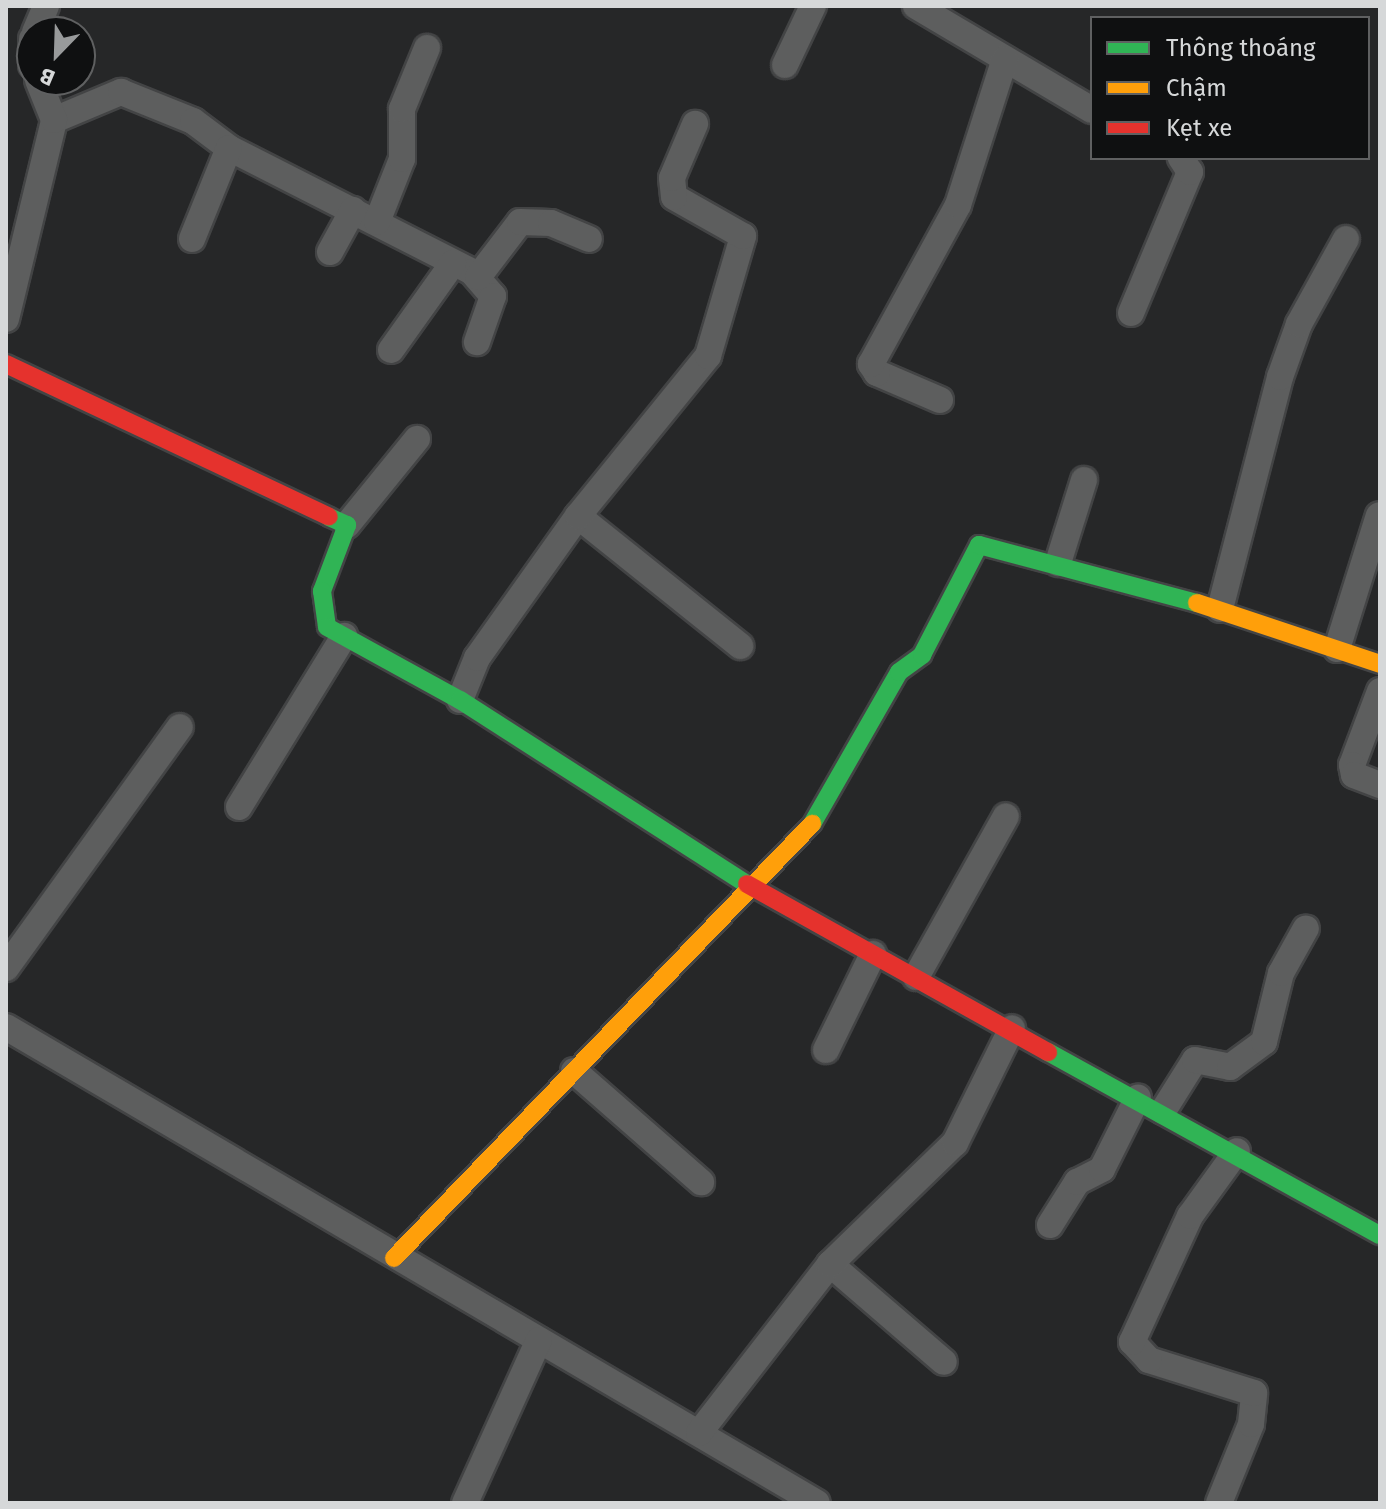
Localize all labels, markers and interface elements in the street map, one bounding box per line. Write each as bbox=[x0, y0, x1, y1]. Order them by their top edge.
north arrow bbox=[16, 16, 96, 96]
legend bbox=[1090, 16, 1370, 160]
text: Thông thoáng bbox=[1166, 34, 1316, 62]
text: B bbox=[36, 62, 59, 92]
text: Chậm bbox=[1166, 74, 1227, 102]
text: Kẹt xe bbox=[1166, 114, 1232, 142]

